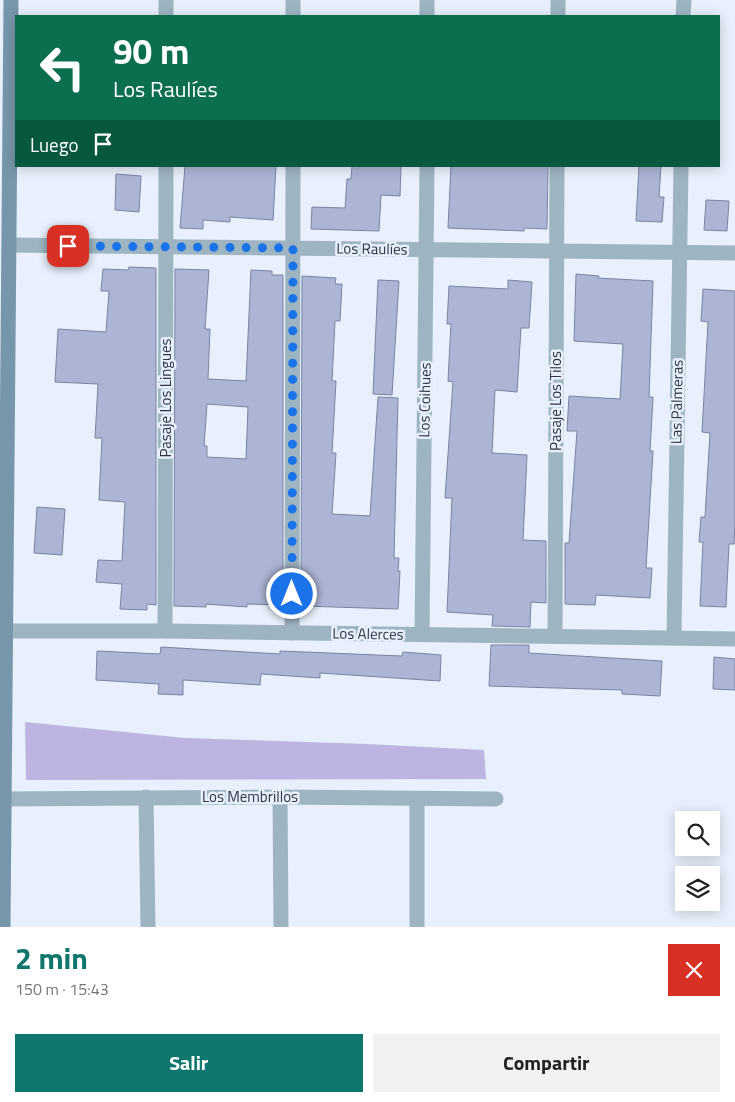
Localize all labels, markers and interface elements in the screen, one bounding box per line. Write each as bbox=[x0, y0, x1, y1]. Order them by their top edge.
text: 90 m bbox=[113, 24, 189, 78]
icon: left bbox=[30, 35, 95, 100]
text: Los Raulíes bbox=[113, 72, 218, 106]
text: Luego bbox=[30, 130, 79, 159]
icon: arrive bbox=[89, 130, 117, 158]
pin bbox=[47, 225, 89, 267]
icon: arrive bbox=[54, 232, 82, 260]
street label: Los Raulíes bbox=[336, 236, 408, 261]
street label: Pasaje Los Lingues bbox=[154, 338, 177, 458]
street label: Pasaje Los Tilos bbox=[544, 351, 567, 451]
street label: Las Palmeras bbox=[664, 359, 689, 444]
street label: Los Coihues bbox=[412, 362, 437, 438]
position arrow bbox=[265, 567, 317, 619]
street label: Los Alerces bbox=[332, 621, 404, 646]
street label: Los Membrillos bbox=[202, 785, 298, 808]
map controls bbox=[675, 811, 720, 911]
button: search bbox=[675, 811, 720, 856]
button: layers bbox=[675, 866, 720, 911]
text: 2 min bbox=[15, 935, 88, 981]
button: close bbox=[668, 944, 720, 996]
text: 150 m · 15:43 bbox=[15, 977, 109, 1001]
button: Salir bbox=[15, 1034, 363, 1092]
button: Compartir bbox=[373, 1034, 720, 1092]

